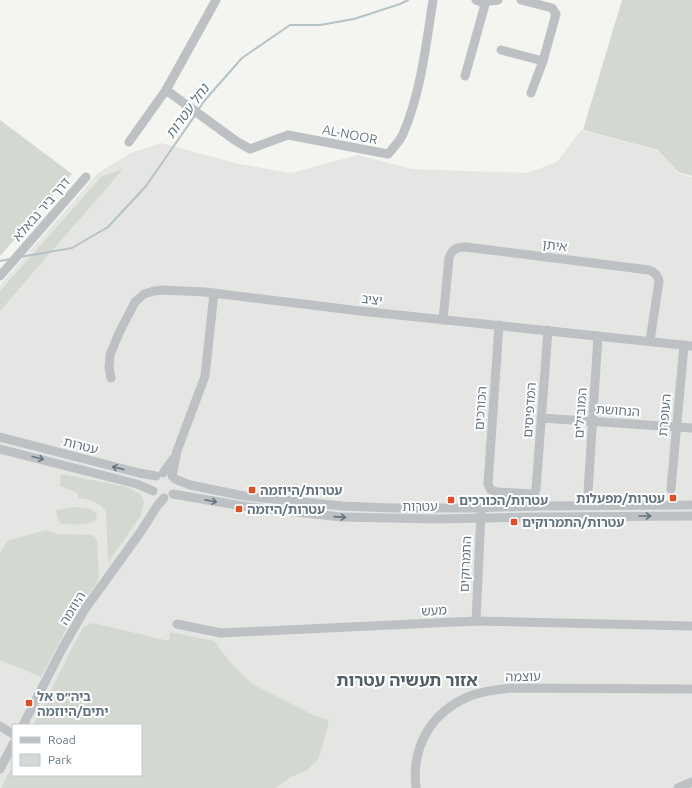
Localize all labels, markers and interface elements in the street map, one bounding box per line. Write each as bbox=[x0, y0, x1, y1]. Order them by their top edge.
water label: נחל עטרות bbox=[162, 79, 213, 141]
street label: AL-NOOR bbox=[321, 122, 379, 146]
street label: דרך ביר נבאלא bbox=[10, 174, 72, 244]
street label: איתן bbox=[542, 237, 568, 253]
street label: יציב bbox=[361, 291, 383, 307]
street label: המדפיסים bbox=[520, 382, 538, 438]
street label: הכורכים bbox=[471, 385, 489, 431]
street label: המובילים bbox=[571, 387, 589, 439]
street label: העופרת bbox=[655, 393, 673, 437]
street label: הנחושת bbox=[596, 401, 640, 419]
street label: עטרות bbox=[62, 434, 100, 456]
one-way arrow bbox=[31, 455, 44, 463]
one-way arrow bbox=[112, 464, 125, 471]
place label: עטרות/היוזמה bbox=[260, 483, 343, 497]
marker: עטרות/היוזמה bbox=[247, 485, 257, 495]
place label: עטרות/מפעלות bbox=[576, 491, 665, 505]
place label: עטרות/הכורכים bbox=[459, 493, 548, 507]
marker: עטרות/מפעלות bbox=[668, 493, 678, 503]
marker: עטרות/הכורכים bbox=[446, 495, 456, 505]
one-way arrow bbox=[204, 497, 217, 505]
street label: עטרות bbox=[402, 499, 438, 513]
place label: עטרות/היזמה bbox=[247, 502, 325, 516]
marker: עטרות/היזמה bbox=[234, 504, 244, 514]
one-way arrow bbox=[638, 512, 651, 520]
one-way arrow bbox=[333, 513, 346, 520]
place label: עטרות/התמרוקים bbox=[522, 515, 624, 529]
marker: עטרות/התמרוקים bbox=[509, 517, 519, 527]
street label: התמרוקים bbox=[457, 535, 473, 593]
street label: היוזמה bbox=[56, 589, 88, 627]
street label: מעש bbox=[421, 602, 448, 618]
street label: עוצמה bbox=[505, 669, 541, 683]
district label: אזור תעשיה עטרות bbox=[336, 670, 478, 689]
place label: ביה״ס אל יתים/היוזמה bbox=[37, 689, 109, 718]
marker: ביה״ס אל יתים/היוזמה bbox=[24, 698, 34, 708]
legend bbox=[12, 724, 142, 776]
text: Road bbox=[48, 733, 76, 746]
text: Park bbox=[48, 753, 72, 766]

